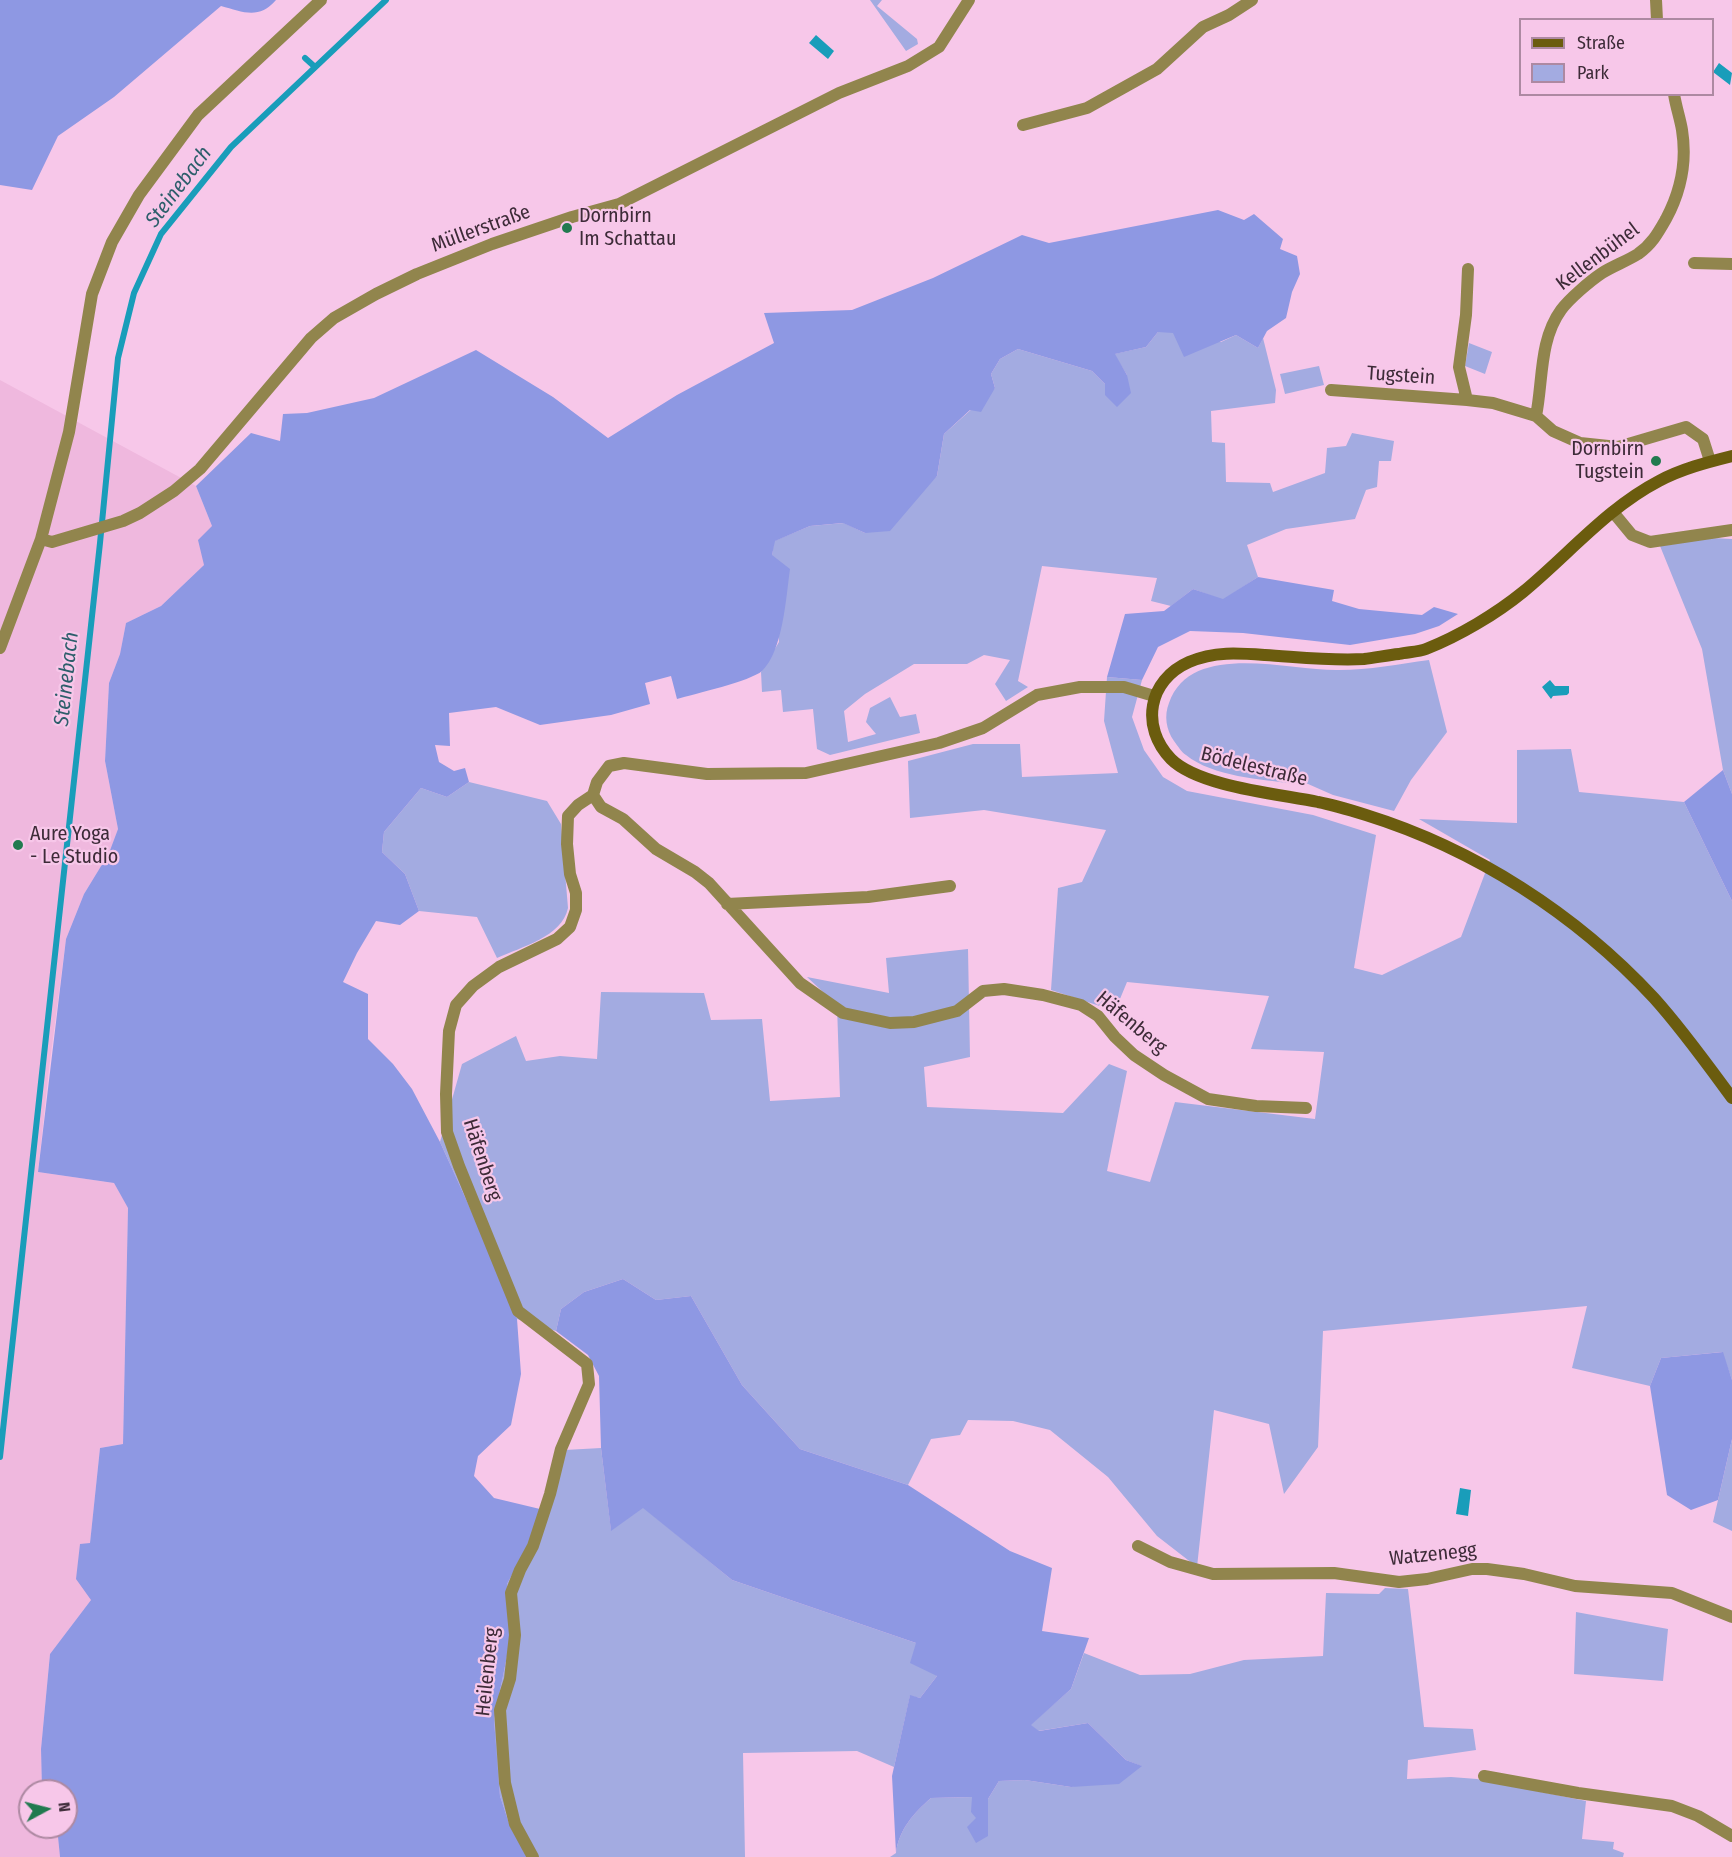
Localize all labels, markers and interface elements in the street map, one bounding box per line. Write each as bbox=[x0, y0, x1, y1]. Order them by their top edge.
legend bbox=[1519, 18, 1714, 96]
text: Straße bbox=[1577, 32, 1625, 54]
text: Park bbox=[1577, 62, 1609, 84]
water label: Steinebach bbox=[140, 142, 218, 232]
street label: Müllerstraße bbox=[428, 200, 534, 258]
place label: Dornbirn Im Schattau bbox=[579, 204, 676, 251]
street label: Kellenbühel bbox=[1552, 218, 1644, 296]
marker: Dornbirn Im Schattau bbox=[560, 221, 574, 235]
street label: Tugstein bbox=[1366, 362, 1436, 390]
place label: Dornbirn Tugstein bbox=[1571, 437, 1644, 484]
marker: Dornbirn Tugstein bbox=[1649, 454, 1663, 468]
water label: Steinebach bbox=[50, 631, 84, 727]
street label: Bödelestraße bbox=[1198, 742, 1310, 792]
place label: Aure Yoga - Le Studio bbox=[30, 822, 118, 869]
marker: Aure Yoga - Le Studio bbox=[11, 838, 25, 852]
street label: Häfenberg bbox=[1091, 987, 1171, 1059]
street label: Häfenberg bbox=[457, 1116, 507, 1204]
street label: Watzenegg bbox=[1388, 1538, 1478, 1572]
street label: Heilenberg bbox=[471, 1626, 505, 1718]
north arrow bbox=[18, 1779, 78, 1839]
text: N bbox=[54, 1801, 74, 1813]

